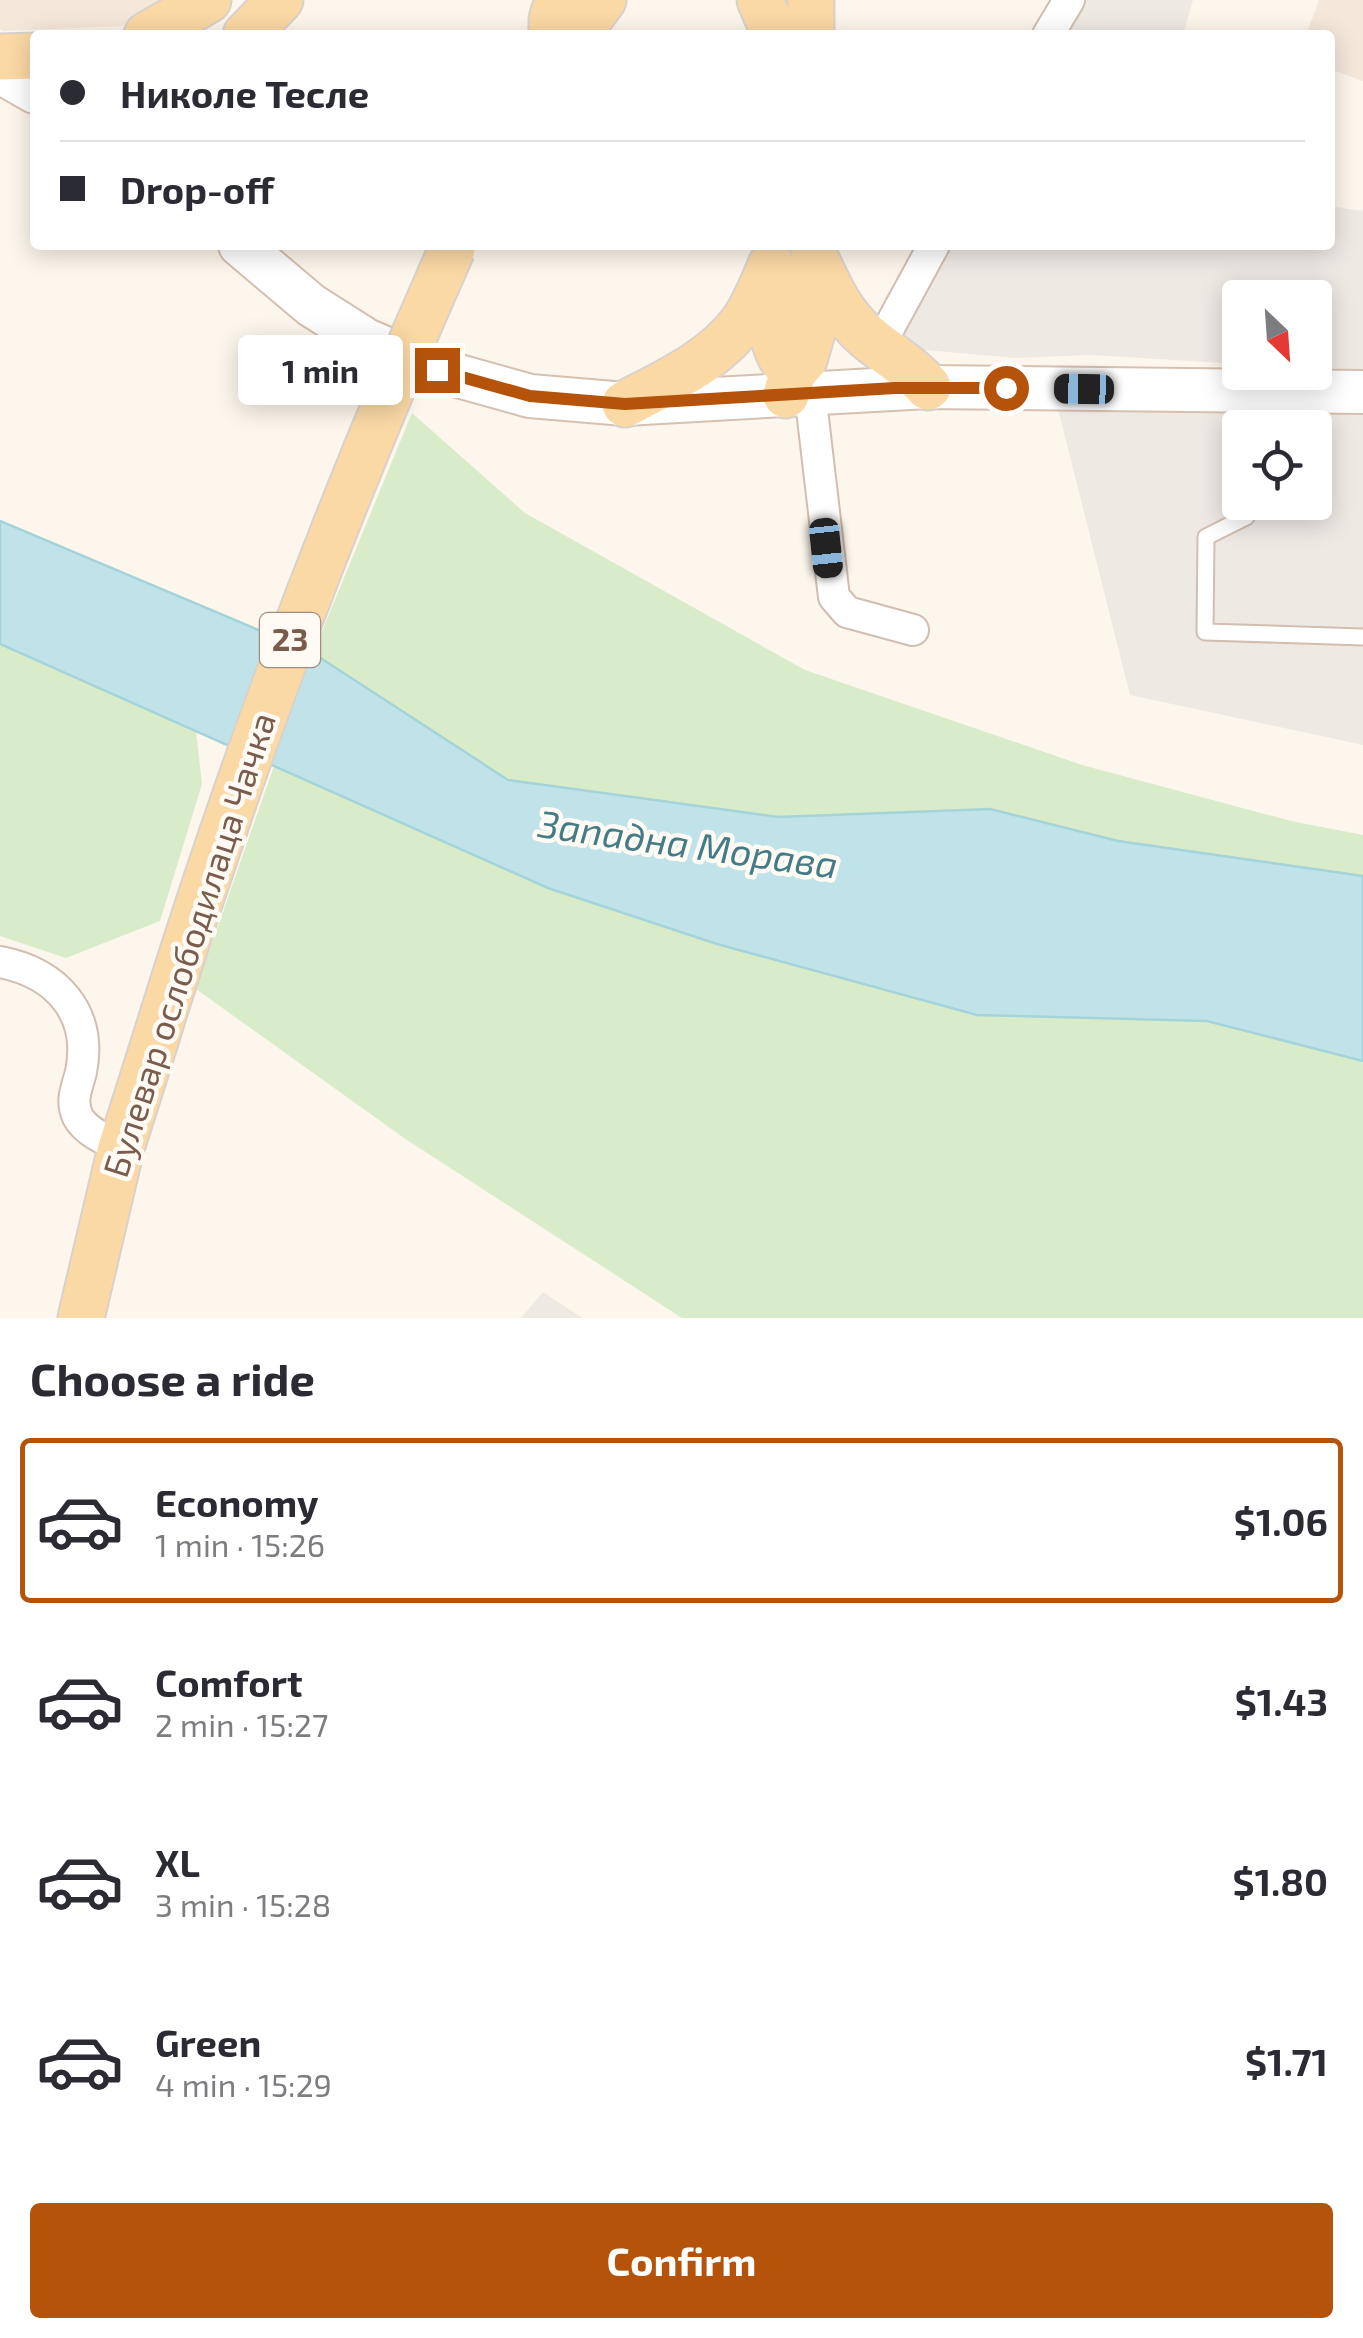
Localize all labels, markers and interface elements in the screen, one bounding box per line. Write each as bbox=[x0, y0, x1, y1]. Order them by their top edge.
text: Николе Тесле bbox=[120, 70, 369, 116]
text: Drop-off bbox=[120, 166, 274, 212]
north arrow bbox=[1222, 280, 1332, 390]
map controls bbox=[1222, 280, 1332, 520]
callout: 1 min bbox=[237, 335, 402, 405]
route end bbox=[415, 348, 460, 393]
text: 1 min bbox=[282, 351, 359, 389]
route start bbox=[984, 366, 1029, 411]
car bbox=[1054, 373, 1114, 405]
button: locate bbox=[1222, 410, 1332, 520]
car bbox=[808, 517, 844, 579]
road number: 23 bbox=[260, 613, 320, 667]
street label: Булевар ослободилаца Чачка bbox=[93, 707, 284, 1182]
water label: Западна Морава bbox=[535, 799, 841, 887]
text: Choose a ride bbox=[30, 1351, 315, 1405]
icon: car bbox=[35, 1476, 125, 1566]
text: Economy bbox=[155, 1479, 319, 1525]
text: $1.06 bbox=[1234, 1498, 1328, 1544]
text: 1 min · 15:26 bbox=[155, 1525, 325, 1563]
icon: car bbox=[35, 1656, 125, 1746]
text: Comfort bbox=[155, 1659, 303, 1705]
text: $1.43 bbox=[1235, 1678, 1328, 1724]
text: 2 min · 15:27 bbox=[155, 1705, 328, 1743]
icon: car bbox=[35, 1836, 125, 1926]
text: XL bbox=[155, 1839, 200, 1885]
text: $1.80 bbox=[1233, 1858, 1328, 1904]
text: 3 min · 15:28 bbox=[155, 1885, 331, 1923]
icon: car bbox=[35, 2016, 125, 2106]
text: Green bbox=[155, 2019, 261, 2065]
text: $1.71 bbox=[1245, 2038, 1328, 2084]
text: 4 min · 15:29 bbox=[155, 2065, 332, 2103]
button: Confirm bbox=[30, 2203, 1333, 2318]

